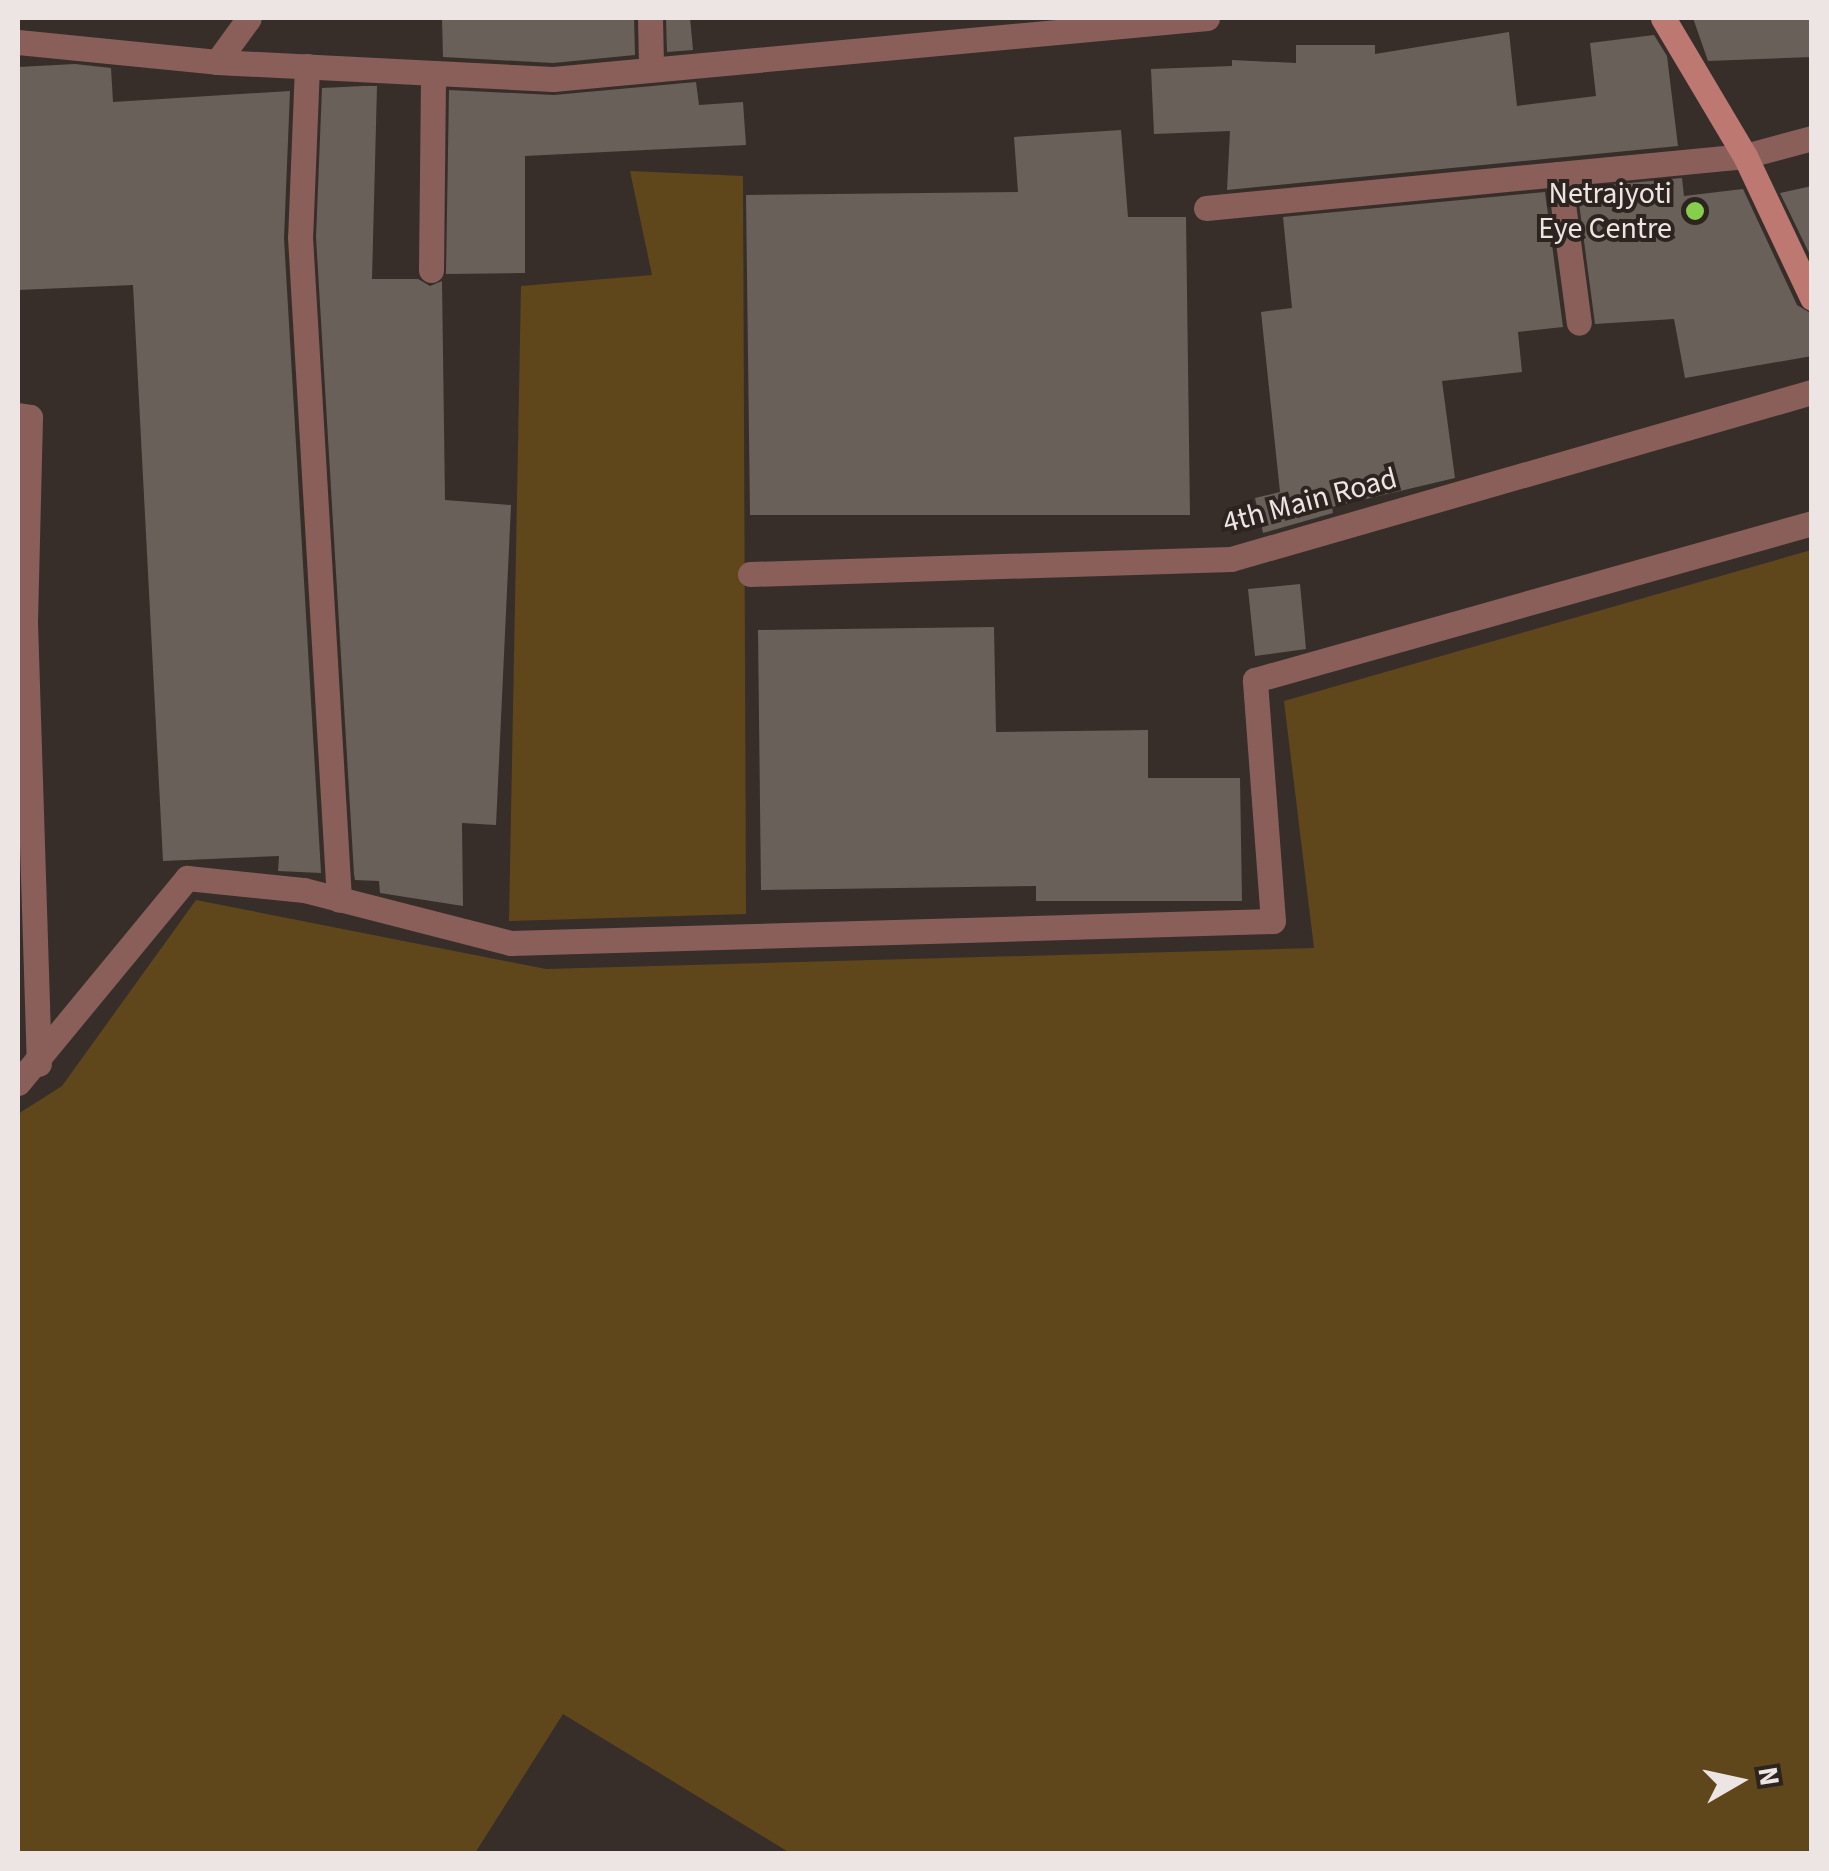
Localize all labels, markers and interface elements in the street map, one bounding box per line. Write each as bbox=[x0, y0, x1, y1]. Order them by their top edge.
place label: Netrajyoti Eye Centre bbox=[1538, 176, 1672, 246]
marker: Netrajyoti Eye Centre bbox=[1682, 198, 1708, 224]
street label: 4th Main Road bbox=[1219, 461, 1401, 541]
north arrow bbox=[1689, 1731, 1789, 1831]
text: N bbox=[1747, 1764, 1790, 1789]

